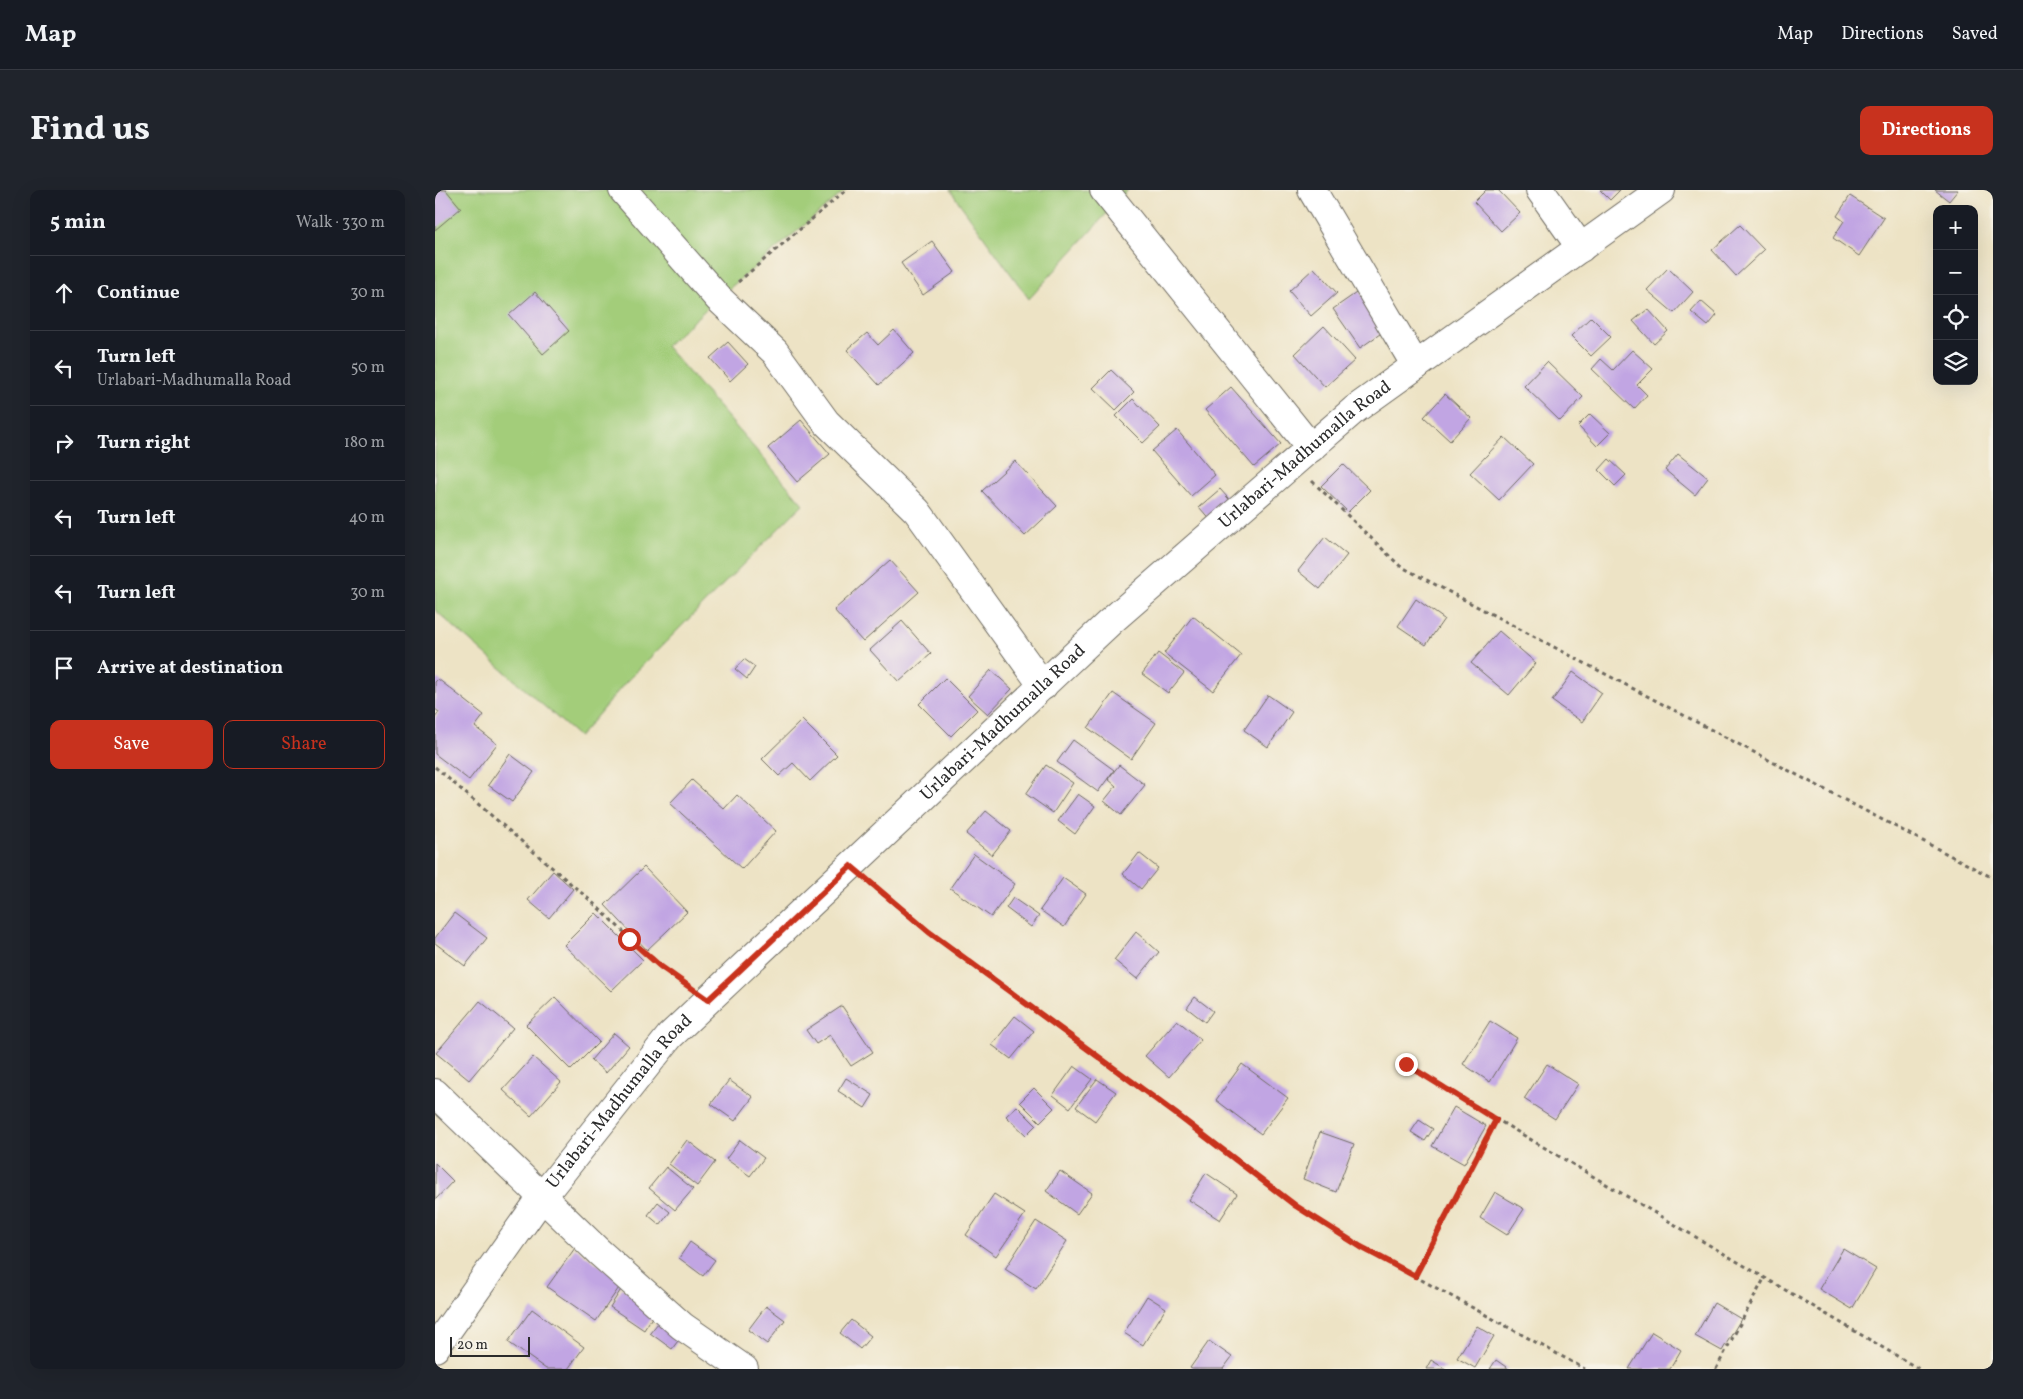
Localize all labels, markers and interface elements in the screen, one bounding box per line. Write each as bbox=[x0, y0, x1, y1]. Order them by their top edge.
text: Map bbox=[25, 18, 76, 52]
text: Map bbox=[1777, 22, 1813, 47]
text: Directions bbox=[1841, 22, 1924, 47]
text: Saved bbox=[1952, 22, 1998, 47]
text: Find us bbox=[30, 106, 150, 154]
button: Directions bbox=[1860, 106, 1993, 155]
map controls bbox=[1933, 205, 1978, 385]
button: + bbox=[1933, 205, 1978, 250]
text: 5 min bbox=[50, 208, 106, 237]
text: Walk · 330 m bbox=[296, 212, 385, 234]
button: − bbox=[1933, 250, 1978, 295]
icon: ahead bbox=[50, 279, 78, 307]
text: Continue bbox=[97, 280, 180, 306]
text: 30 m bbox=[350, 282, 385, 304]
button: locate bbox=[1933, 295, 1978, 340]
button: layers bbox=[1933, 340, 1978, 385]
text: Turn left bbox=[97, 344, 176, 370]
icon: left bbox=[50, 354, 78, 382]
text: 50 m bbox=[351, 357, 385, 379]
text: Urlabari-Madhumalla Road bbox=[97, 370, 291, 392]
street label: Urlabari-Madhumalla Road bbox=[1213, 375, 1396, 535]
icon: right bbox=[50, 429, 78, 457]
text: Turn right bbox=[97, 430, 190, 456]
text: 180 m bbox=[344, 432, 385, 454]
icon: left bbox=[50, 504, 78, 532]
text: Turn left bbox=[97, 505, 176, 531]
text: 40 m bbox=[349, 507, 385, 529]
icon: left bbox=[50, 579, 78, 607]
text: Turn left bbox=[97, 580, 176, 606]
text: 30 m bbox=[350, 582, 385, 604]
street label: Urlabari-Madhumalla Road bbox=[915, 639, 1091, 807]
icon: arrive bbox=[50, 654, 78, 682]
text: Arrive at destination bbox=[97, 655, 283, 681]
button: Save bbox=[50, 720, 213, 769]
button: Share bbox=[223, 720, 385, 769]
route start bbox=[618, 928, 641, 951]
street label: Urlabari-Madhumalla Road bbox=[541, 1009, 698, 1194]
route end bbox=[1395, 1053, 1418, 1076]
scale bar bbox=[450, 1334, 530, 1357]
text: 20 m bbox=[457, 1336, 488, 1355]

